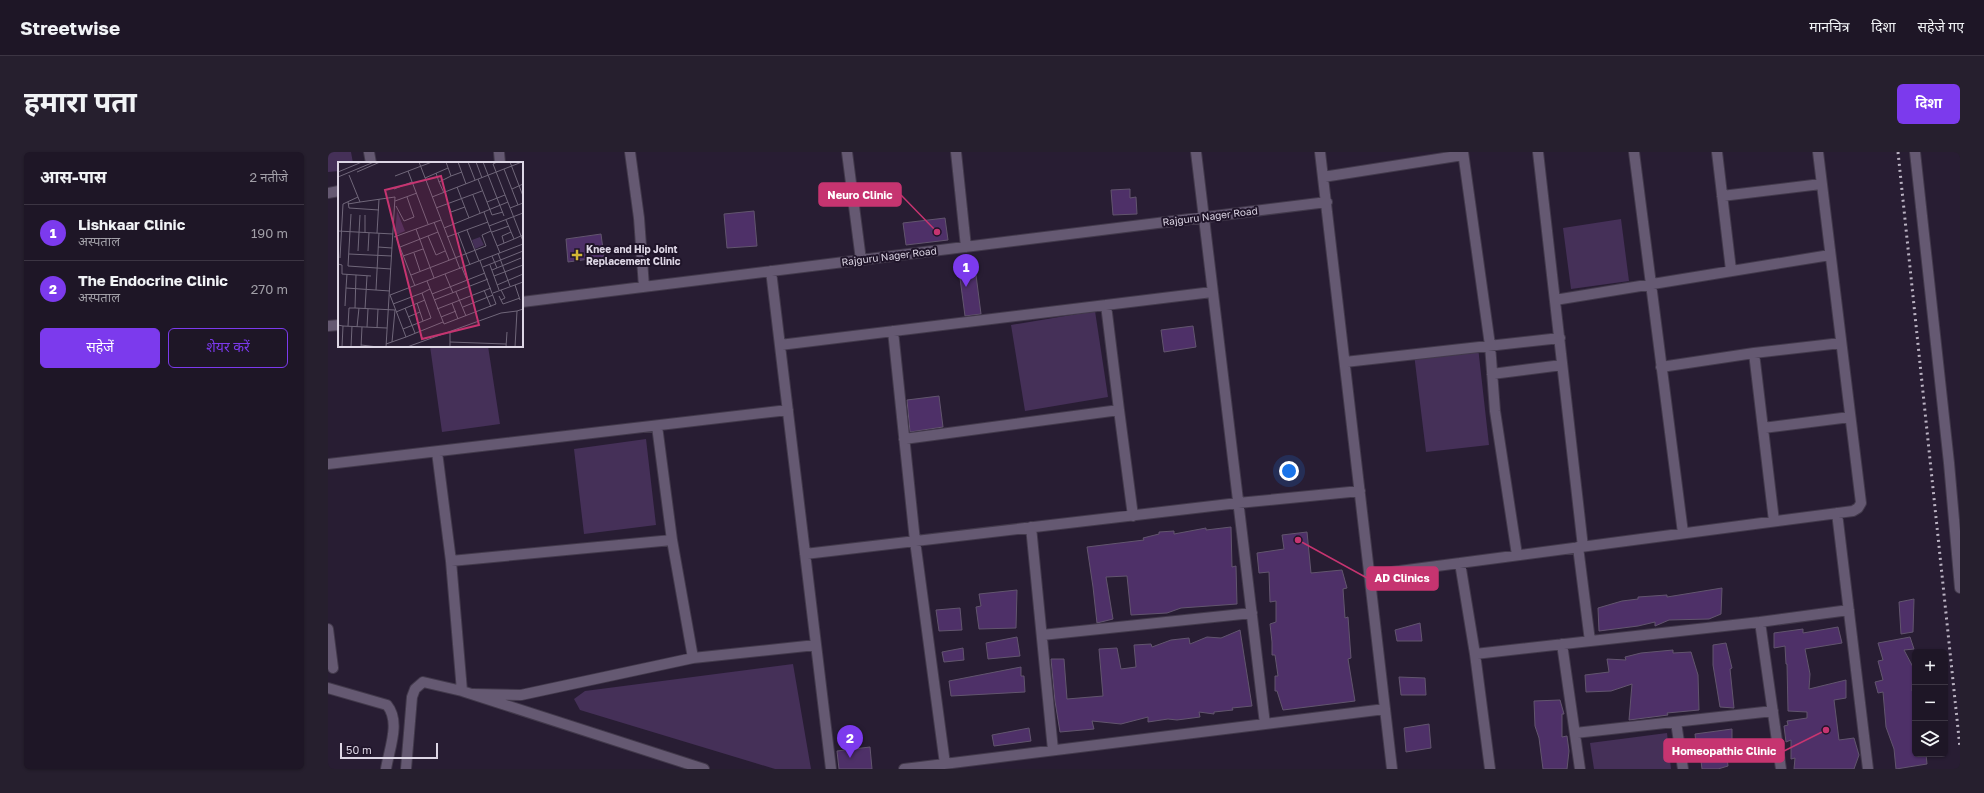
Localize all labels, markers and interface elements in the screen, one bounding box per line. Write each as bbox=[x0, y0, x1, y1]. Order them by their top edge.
text: Streetwise bbox=[20, 16, 120, 39]
text: मानचित्र bbox=[1809, 18, 1849, 35]
text: दिशा bbox=[1871, 18, 1896, 35]
text: सहेजे गए bbox=[1918, 18, 1964, 35]
button: दिशा bbox=[1897, 84, 1960, 124]
text: हमारा पता bbox=[24, 85, 137, 118]
inset map bbox=[338, 162, 523, 347]
text: आस-पास bbox=[40, 166, 107, 187]
text: 2 नतीजे bbox=[250, 169, 288, 185]
callout: Neuro Clinic bbox=[819, 183, 901, 206]
text: Neuro Clinic bbox=[827, 188, 893, 201]
street label: Rajguru Nager Road bbox=[1162, 204, 1258, 228]
text: Lishkaar Clinic bbox=[78, 215, 185, 233]
text: 1 bbox=[50, 225, 56, 241]
text: 190 m bbox=[251, 225, 288, 241]
text: अस्पताल bbox=[78, 233, 120, 249]
place label: Knee and Hip Joint Replacement Clinic bbox=[586, 243, 681, 267]
street label: Rajguru Nager Road bbox=[841, 244, 937, 268]
marker: Knee and Hip Joint Replacement Clinic bbox=[571, 249, 583, 261]
pin: 1 bbox=[953, 254, 979, 287]
text: The Endocrine Clinic bbox=[78, 271, 228, 289]
text: 2 bbox=[49, 281, 57, 297]
text: 270 m bbox=[251, 281, 288, 297]
text: अस्पताल bbox=[78, 289, 120, 305]
button: सहेजें bbox=[40, 328, 160, 368]
button: शेयर करें bbox=[168, 328, 288, 368]
your location bbox=[1279, 461, 1299, 481]
callout: AD Clinics bbox=[1367, 567, 1438, 590]
text: AD Clinics bbox=[1374, 571, 1430, 584]
map controls bbox=[1912, 649, 1948, 757]
button: + bbox=[1912, 649, 1948, 685]
button: − bbox=[1912, 685, 1948, 721]
button: layers bbox=[1912, 721, 1948, 757]
pin: 2 bbox=[837, 725, 863, 758]
callout: Homeopathic Clinic bbox=[1664, 739, 1784, 762]
scale bar bbox=[340, 741, 438, 760]
text: 50 m bbox=[346, 743, 372, 756]
text: Homeopathic Clinic bbox=[1672, 744, 1777, 757]

